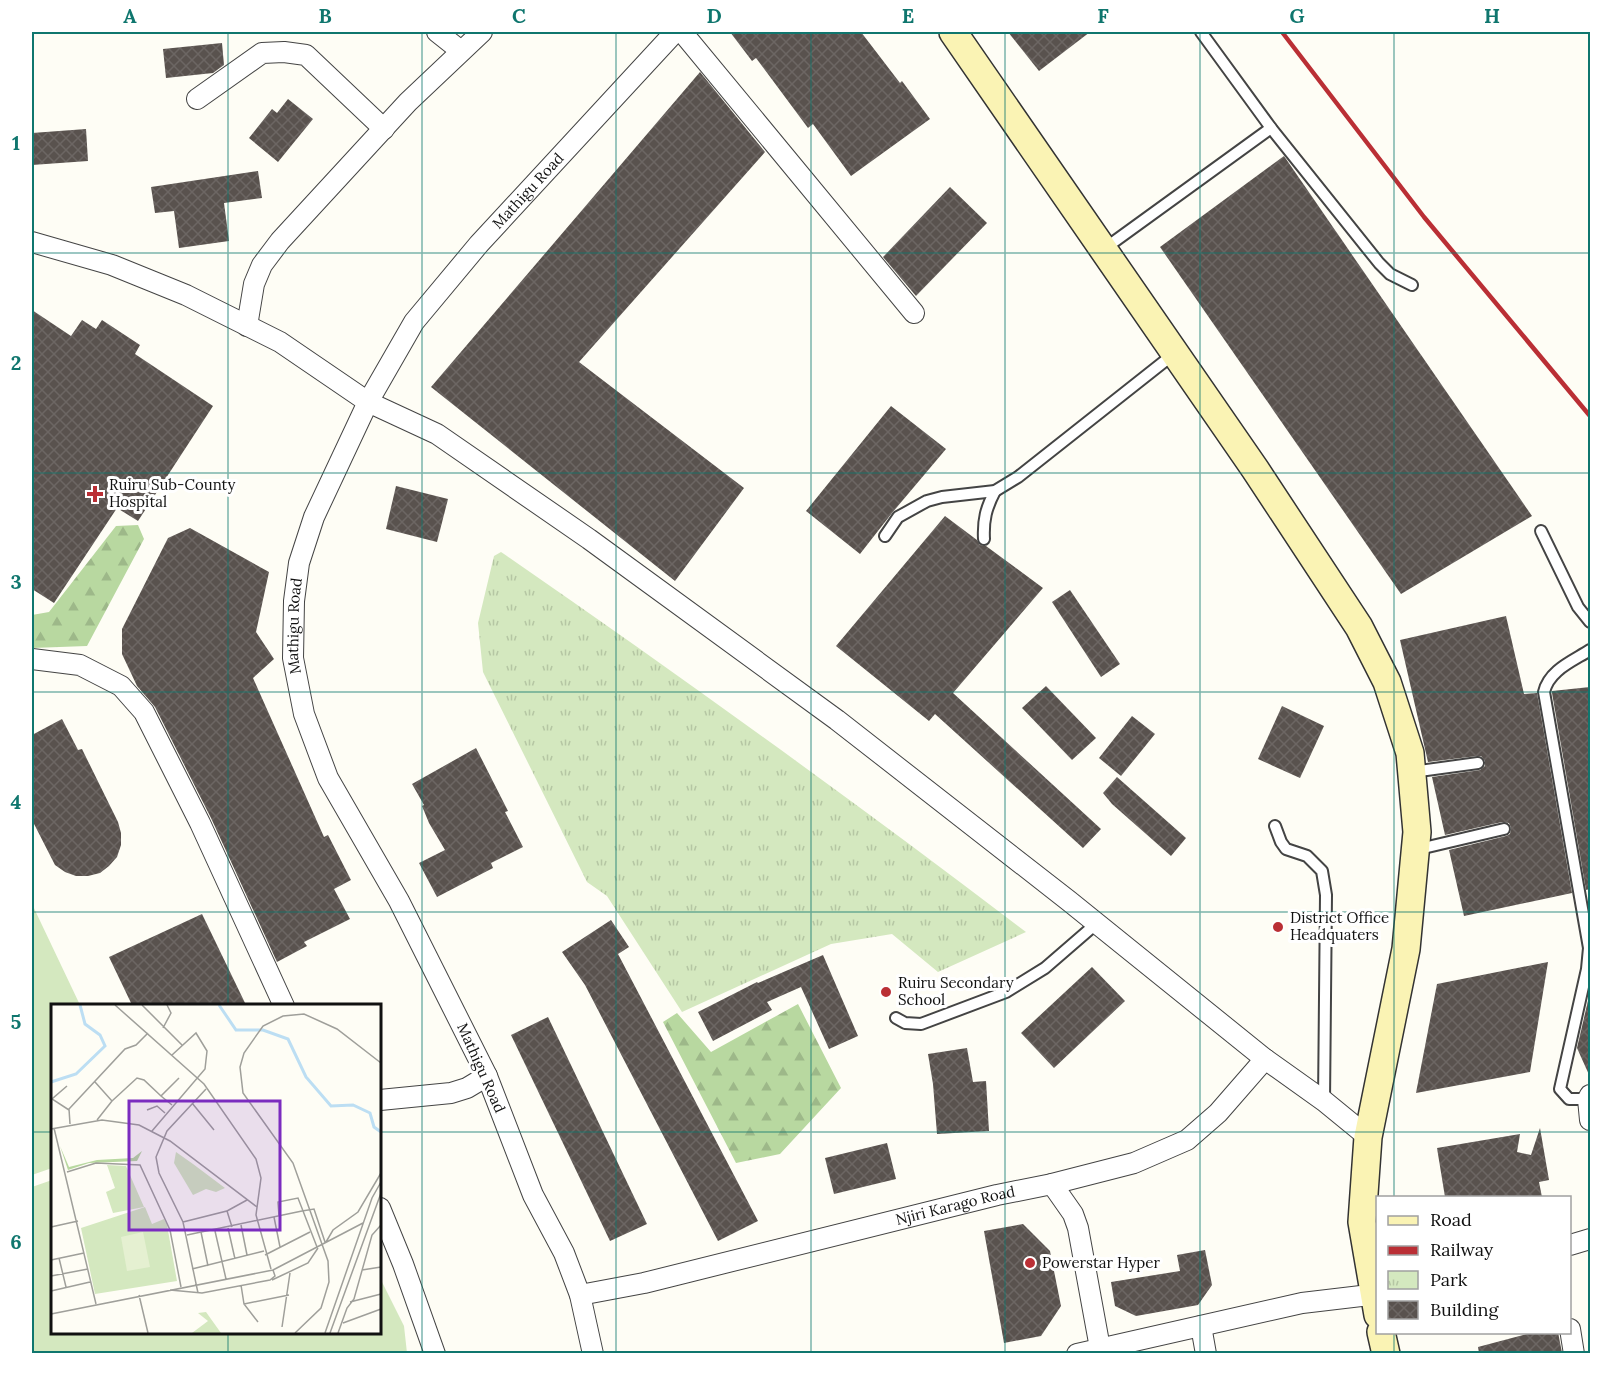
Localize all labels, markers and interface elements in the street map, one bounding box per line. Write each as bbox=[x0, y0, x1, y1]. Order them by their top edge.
text: A bbox=[123, 3, 137, 28]
text: B bbox=[318, 3, 332, 28]
text: C bbox=[512, 3, 526, 28]
text: D bbox=[706, 3, 722, 28]
text: E bbox=[902, 3, 914, 28]
text: F bbox=[1097, 3, 1109, 28]
text: G bbox=[1289, 3, 1305, 28]
text: H bbox=[1484, 3, 1500, 28]
text: 1 bbox=[12, 130, 20, 155]
street label: Mathigu Road bbox=[488, 149, 568, 232]
text: 2 bbox=[11, 350, 21, 375]
place label: Ruiru Sub-County Hospital bbox=[109, 475, 235, 511]
marker: Ruiru Sub-County Hospital bbox=[86, 485, 104, 503]
text: 3 bbox=[10, 569, 22, 594]
street label: Mathigu Road bbox=[283, 577, 306, 676]
text: 4 bbox=[11, 789, 22, 814]
place label: District Office Headquaters bbox=[1290, 908, 1389, 944]
marker: District Office Headquaters bbox=[1271, 920, 1285, 934]
place label: Ruiru Secondary School bbox=[898, 973, 1014, 1009]
marker: Ruiru Secondary School bbox=[879, 985, 893, 999]
inset map bbox=[51, 1004, 381, 1334]
text: 5 bbox=[11, 1009, 22, 1034]
street label: Mathigu Road bbox=[453, 1020, 510, 1116]
street label: Njiri Karago Road bbox=[894, 1182, 1017, 1229]
legend bbox=[1376, 1196, 1571, 1334]
text: Road bbox=[1430, 1208, 1472, 1231]
text: 6 bbox=[10, 1229, 22, 1254]
text: Railway bbox=[1430, 1238, 1494, 1261]
place label: Powerstar Hyper bbox=[1042, 1253, 1160, 1272]
marker: Powerstar Hyper bbox=[1023, 1256, 1037, 1270]
text: Park bbox=[1430, 1268, 1468, 1291]
text: Building bbox=[1430, 1298, 1500, 1321]

